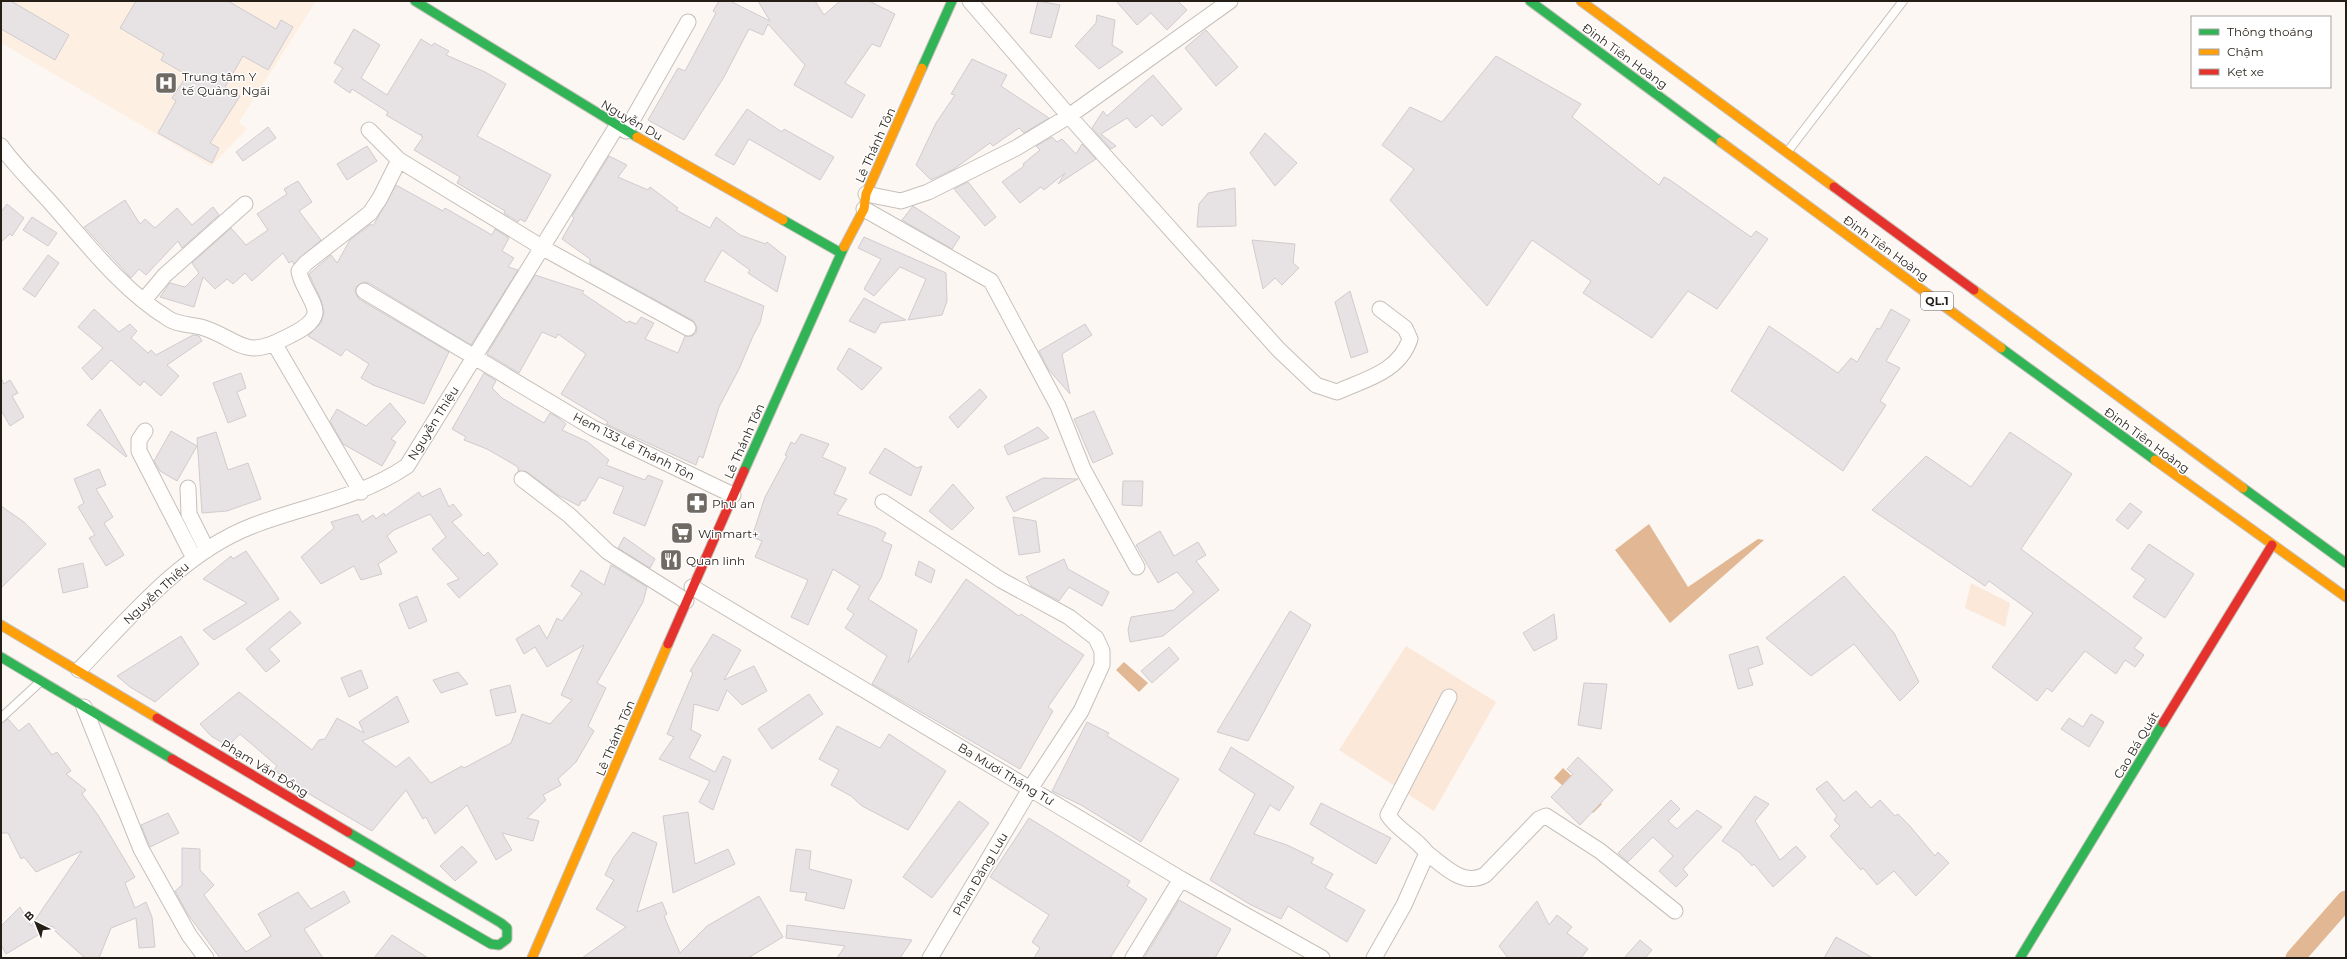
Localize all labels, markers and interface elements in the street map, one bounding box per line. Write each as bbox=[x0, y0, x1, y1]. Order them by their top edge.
legend bbox=[2191, 16, 2331, 88]
street label: Đinh Tiên Hoàng bbox=[1579, 20, 1671, 92]
text: Thông thoáng bbox=[2227, 24, 2313, 39]
text: Chậm bbox=[2227, 44, 2263, 59]
text: Kẹt xe bbox=[2227, 64, 2264, 79]
place label: Trung tâm Y tế Quảng Ngãi bbox=[182, 69, 270, 98]
hospital icon: Trung tâm Y tế Quảng Ngãi bbox=[153, 70, 179, 96]
street label: Nguyễn Du bbox=[598, 96, 666, 144]
street label: Lê Thánh Tôn bbox=[852, 105, 898, 185]
street label: Đinh Tiên Hoàng bbox=[1840, 212, 1932, 284]
road number: QL.1 bbox=[1921, 292, 1953, 310]
street label: Nguyễn Thiệu bbox=[404, 383, 462, 463]
street label: Lê Thánh Tôn bbox=[721, 401, 767, 481]
street label: Đinh Tiên Hoàng bbox=[2101, 404, 2193, 476]
street label: Hem 133 Lê Thánh Tôn bbox=[571, 409, 697, 483]
pharmacy icon: Phu an bbox=[684, 490, 710, 516]
place label: Phu an bbox=[712, 496, 755, 511]
supermarket icon: Winmart+ bbox=[669, 520, 695, 546]
place label: Winmart+ bbox=[698, 526, 759, 541]
restaurant icon: Quan linh bbox=[658, 547, 684, 573]
place label: Quan linh bbox=[686, 553, 745, 568]
street label: Nguyễn Thiệu bbox=[120, 559, 192, 627]
street label: Lê Thánh Tôn bbox=[592, 698, 638, 778]
street label: Cao Bá Quát bbox=[2110, 709, 2162, 781]
street label: Phạm Văn Đồng bbox=[218, 736, 312, 800]
street label: Ba Mươi Tháng Tư bbox=[955, 740, 1057, 808]
street label: Phan Đăng Lưu bbox=[949, 830, 1011, 918]
north arrow bbox=[16, 903, 56, 943]
text: B bbox=[21, 908, 37, 924]

